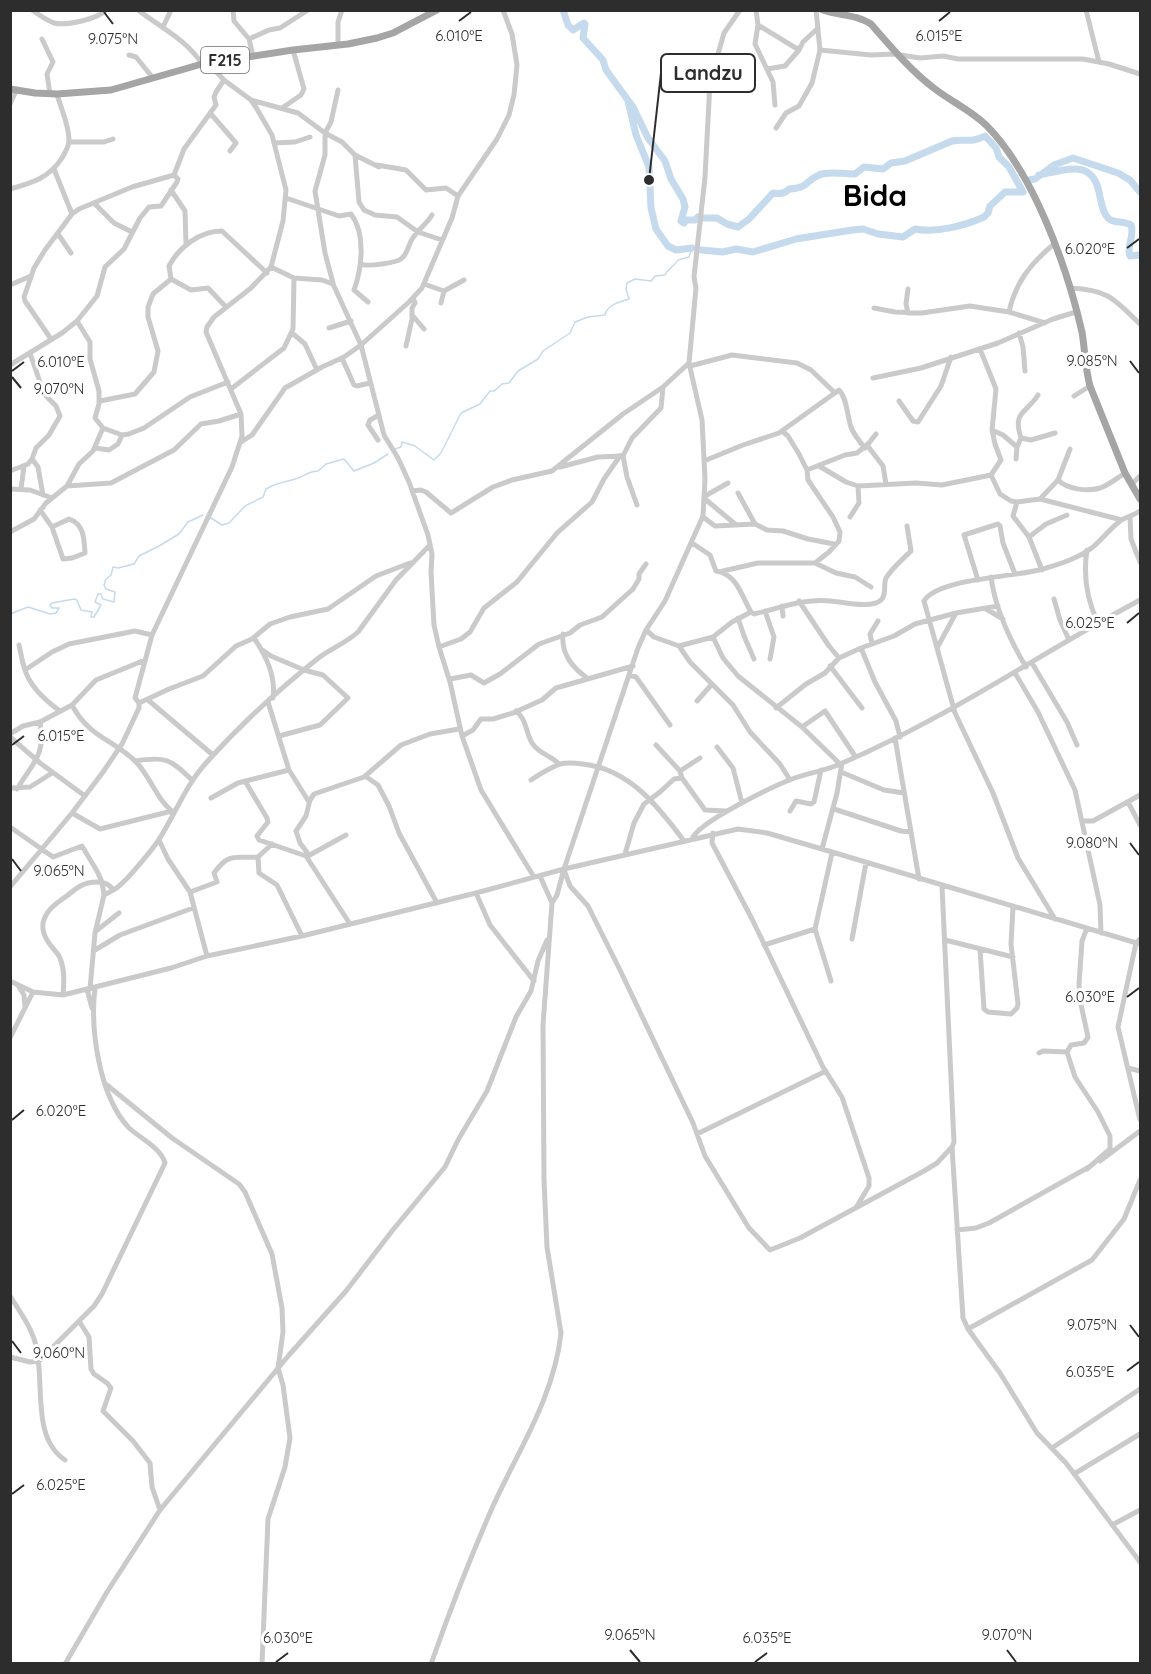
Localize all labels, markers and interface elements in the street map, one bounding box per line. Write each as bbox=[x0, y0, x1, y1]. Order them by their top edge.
text: 6.010°E bbox=[435, 26, 483, 45]
text: 6.015°E bbox=[916, 26, 962, 45]
text: 9.075°N bbox=[88, 29, 138, 48]
road number: F215 bbox=[201, 47, 249, 73]
callout: Landzu bbox=[661, 54, 755, 92]
text: Landzu bbox=[673, 60, 743, 85]
district label: Bida bbox=[843, 176, 907, 214]
text: 6.020°E bbox=[1065, 239, 1115, 258]
text: 9.085°N bbox=[1066, 351, 1118, 370]
text: 6.010°E bbox=[37, 352, 85, 371]
text: 9.070°N bbox=[33, 379, 85, 398]
text: 6.025°E bbox=[1065, 613, 1115, 632]
text: 6.015°E bbox=[38, 726, 84, 745]
text: 9.080°N bbox=[1066, 833, 1118, 852]
text: 9.065°N bbox=[33, 861, 85, 880]
text: 6.030°E bbox=[1065, 987, 1115, 1006]
text: 6.020°E bbox=[36, 1101, 86, 1120]
text: 9.075°N bbox=[1067, 1315, 1117, 1334]
text: 9.060°N bbox=[33, 1343, 85, 1362]
text: 6.035°E bbox=[1065, 1362, 1115, 1381]
text: 6.025°E bbox=[36, 1475, 86, 1494]
text: 9.065°N bbox=[604, 1625, 656, 1644]
text: 9.070°N bbox=[981, 1625, 1033, 1644]
text: 6.030°E bbox=[263, 1628, 313, 1647]
text: 6.035°E bbox=[742, 1628, 792, 1647]

